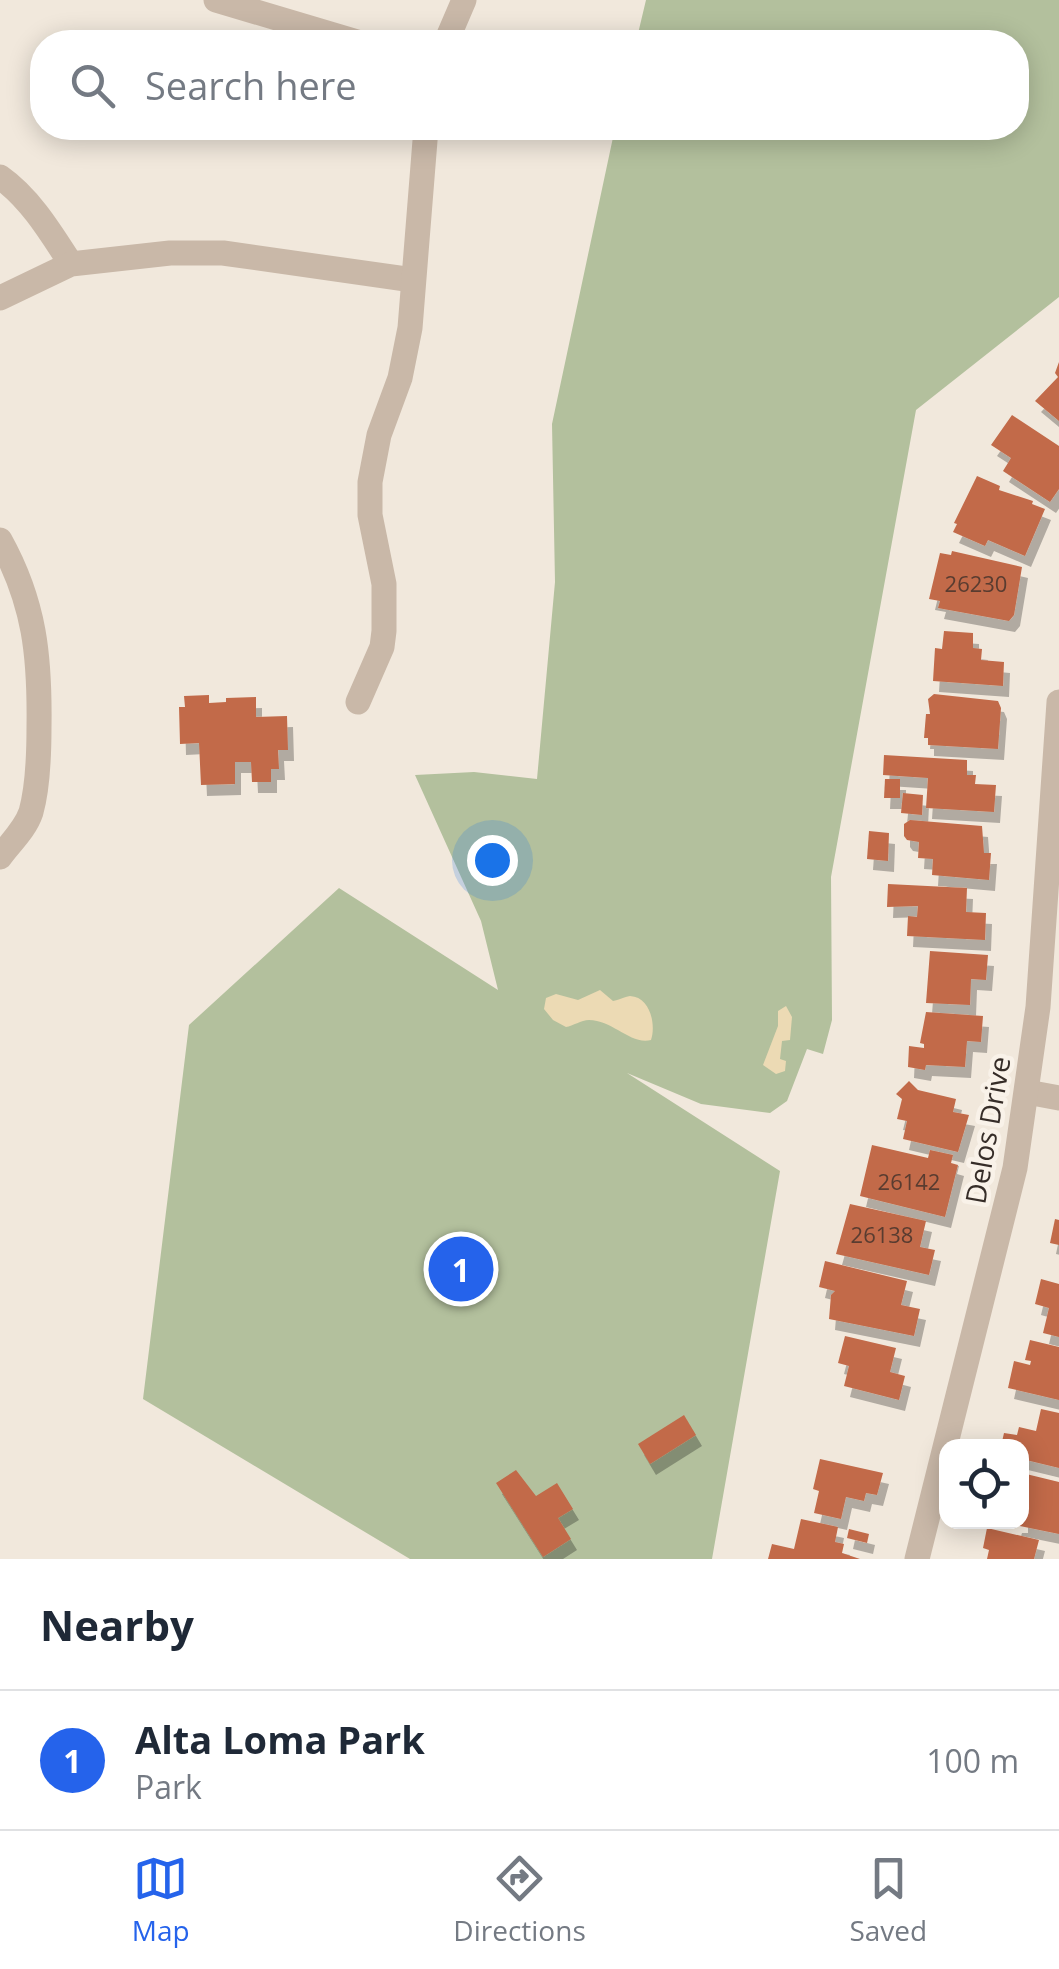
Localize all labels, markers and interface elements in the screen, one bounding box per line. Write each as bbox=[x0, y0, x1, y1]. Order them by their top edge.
search box bbox=[30, 30, 1029, 140]
icon: search bbox=[65, 58, 120, 113]
text: Search here bbox=[145, 59, 357, 111]
house number: 26230 bbox=[945, 568, 1007, 598]
your location bbox=[467, 835, 518, 886]
street label: Delos Drive bbox=[955, 1053, 1019, 1207]
house number: 26142 bbox=[878, 1166, 940, 1196]
house number: 26138 bbox=[851, 1219, 913, 1249]
pin: 1 bbox=[428, 1232, 494, 1306]
map controls bbox=[939, 1439, 1029, 1529]
button: locate bbox=[939, 1439, 1029, 1529]
text: Nearby bbox=[40, 1596, 194, 1653]
text: Alta Loma Park bbox=[135, 1713, 425, 1765]
text: 1 bbox=[63, 1739, 82, 1782]
text: 100 m bbox=[926, 1739, 1019, 1782]
text: Park bbox=[135, 1765, 202, 1808]
tab: Map bbox=[132, 1851, 190, 1949]
tab: Directions bbox=[453, 1851, 586, 1949]
tab: Saved bbox=[849, 1851, 927, 1949]

